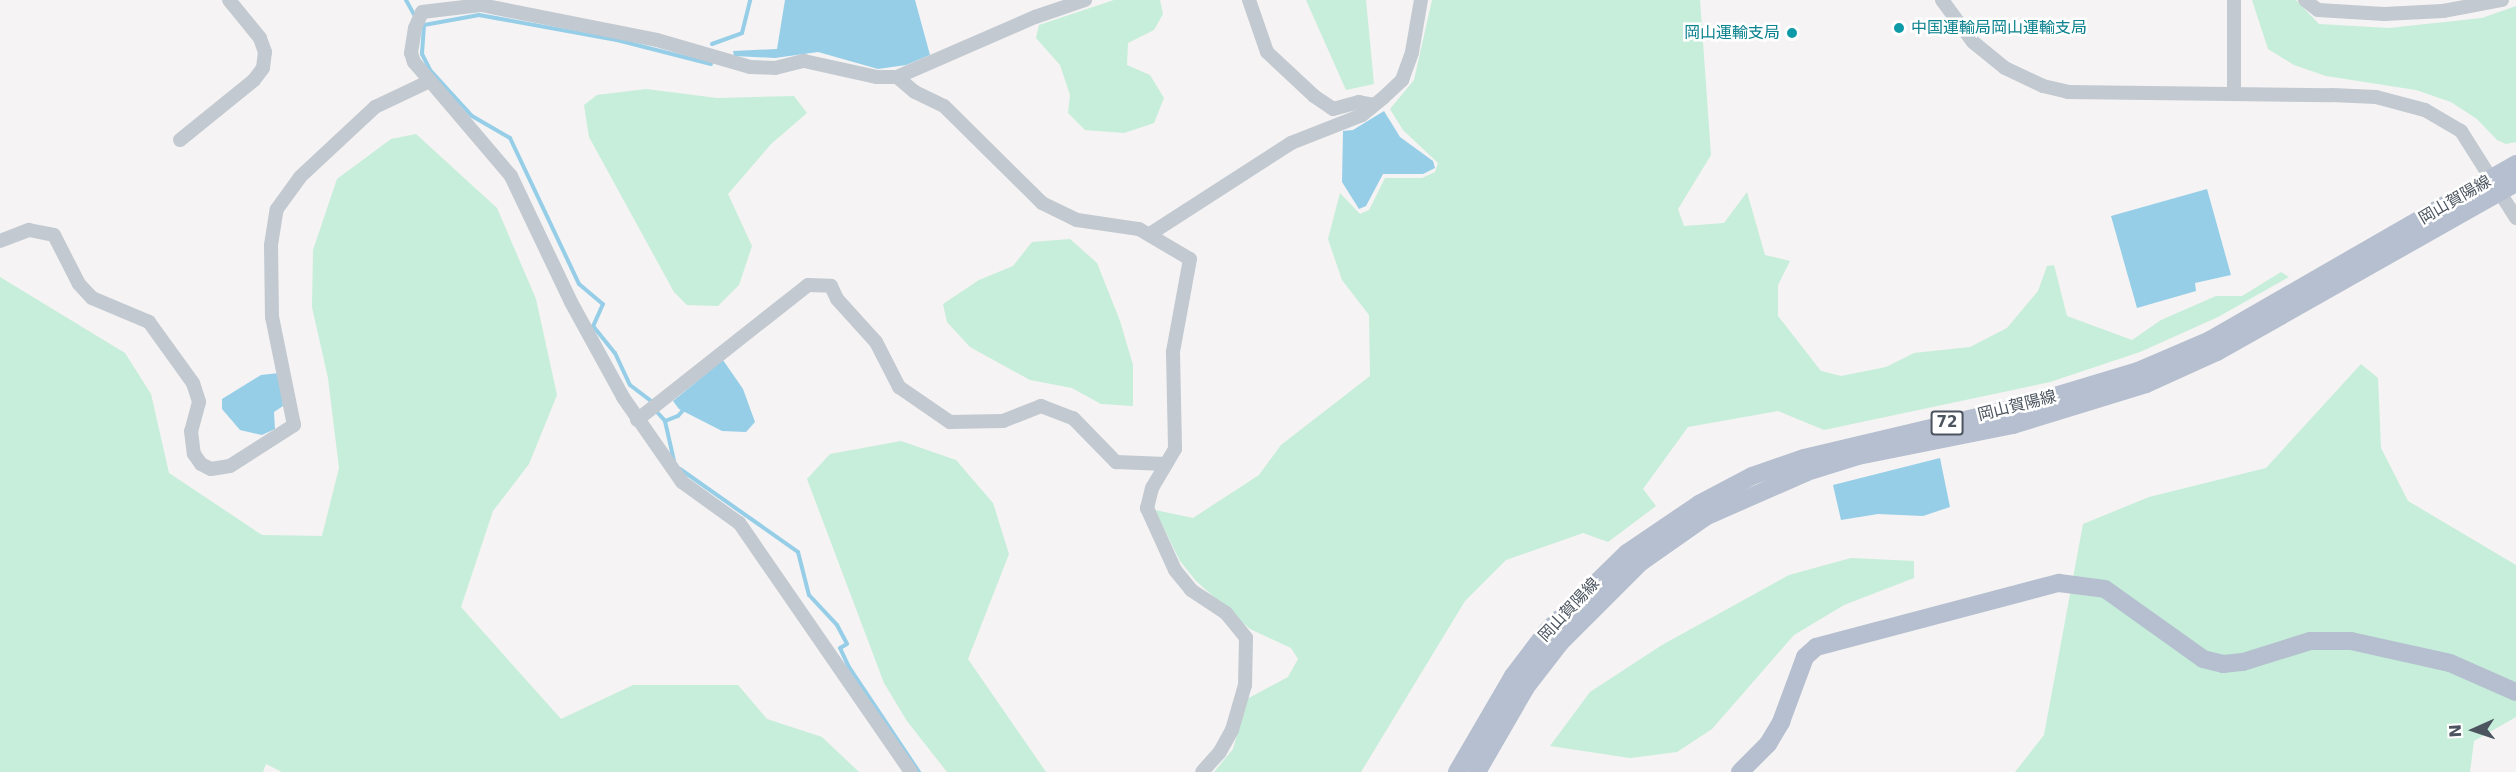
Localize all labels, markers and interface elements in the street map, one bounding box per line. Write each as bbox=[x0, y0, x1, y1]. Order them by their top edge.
place label: 中国運輸局岡山運輸支局 bbox=[1911, 18, 2087, 38]
marker: 中国運輸局岡山運輸支局 bbox=[1892, 21, 1906, 35]
place label: 岡山運輸支局 bbox=[1684, 23, 1780, 43]
marker: 岡山運輸支局 bbox=[1785, 26, 1799, 40]
street label: 岡山賀陽線 bbox=[2416, 172, 2494, 228]
street label: 岡山賀陽線 bbox=[1976, 387, 2058, 425]
road number: 72 bbox=[1930, 411, 1964, 435]
street label: 岡山賀陽線 bbox=[1535, 574, 1603, 646]
north arrow bbox=[2444, 700, 2504, 760]
text: N bbox=[2446, 724, 2465, 738]

